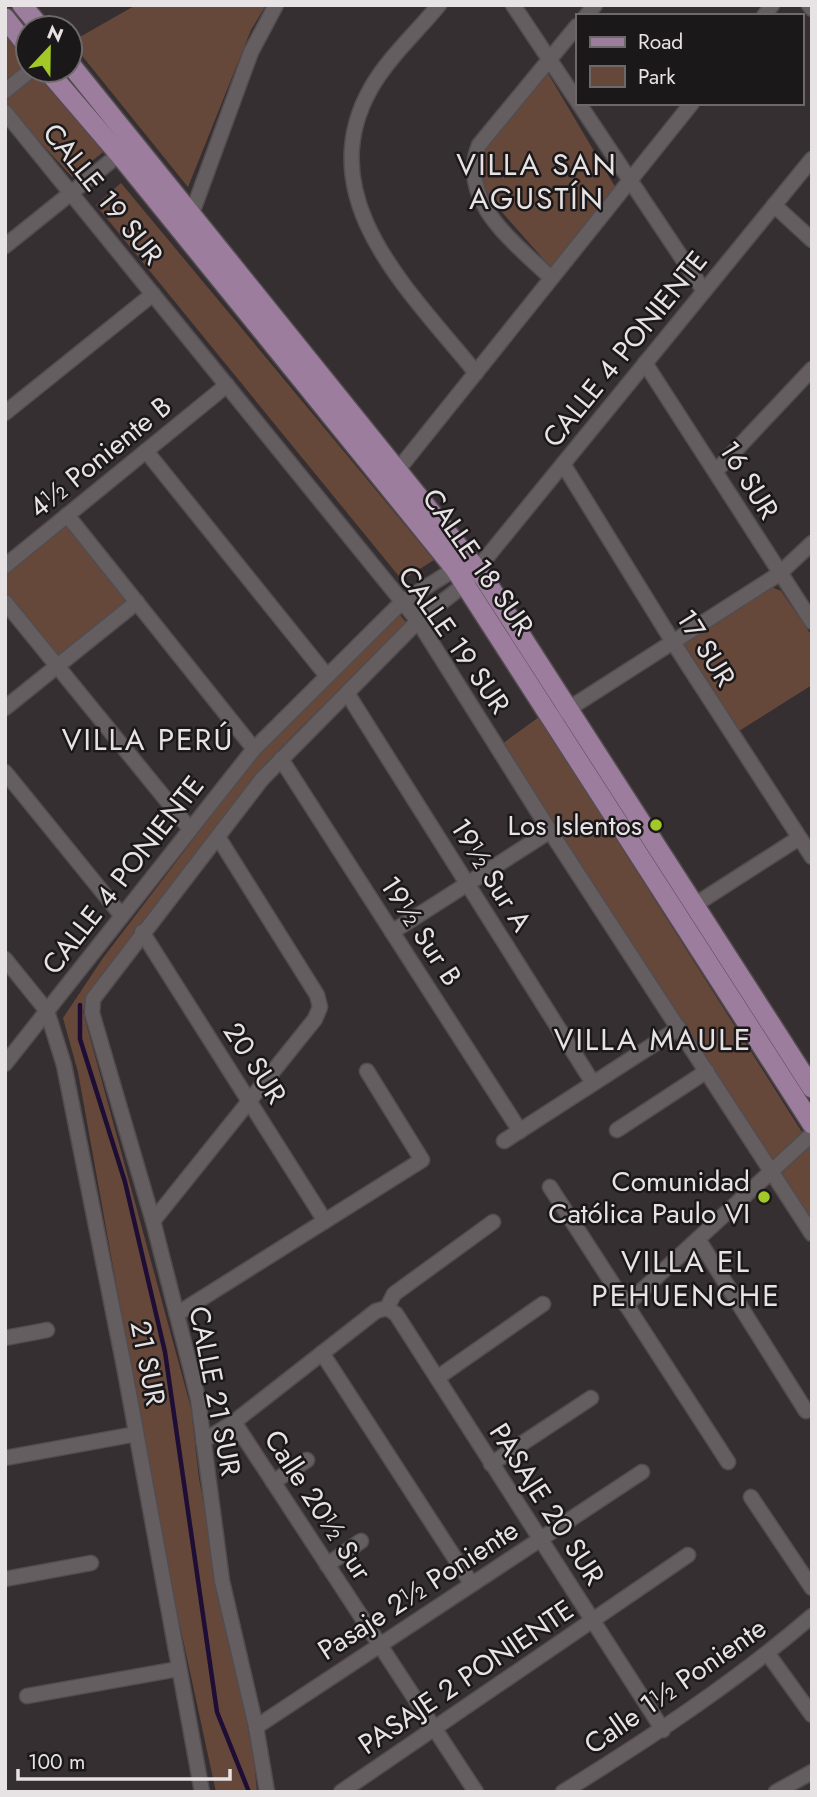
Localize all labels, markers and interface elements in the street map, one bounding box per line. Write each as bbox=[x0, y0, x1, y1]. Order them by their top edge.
north arrow bbox=[14, 14, 84, 84]
legend bbox=[576, 14, 803, 105]
text: N bbox=[43, 18, 67, 49]
text: Road bbox=[638, 27, 683, 57]
text: Park bbox=[638, 62, 676, 92]
street label: CALLE 19 SUR bbox=[33, 114, 173, 274]
district label: VILLA SAN AGUSTÍN bbox=[456, 143, 618, 220]
street label: CALLE 4 PONIENTE bbox=[533, 242, 717, 456]
street label: 4½ Poniente B bbox=[20, 386, 180, 528]
street label: 16 SUR bbox=[709, 433, 789, 527]
street label: CALLE 18 SUR bbox=[412, 480, 544, 644]
street label: CALLE 19 SUR bbox=[388, 558, 520, 722]
street label: 17 SUR bbox=[666, 601, 746, 695]
district label: VILLA PERÚ bbox=[62, 718, 234, 761]
street label: CALLE 4 PONIENTE bbox=[32, 767, 214, 983]
place label: Los Islentos bbox=[507, 805, 642, 846]
street label: 19½ Sur A bbox=[440, 810, 542, 940]
marker: Los Islentos bbox=[648, 817, 664, 833]
street label: 19½ Sur B bbox=[370, 868, 472, 994]
street label: 20 SUR bbox=[213, 1014, 297, 1112]
district label: VILLA MAULE bbox=[554, 1018, 752, 1061]
place label: Comunidad Católica Paulo VI bbox=[548, 1161, 750, 1234]
marker: Comunidad Católica Paulo VI bbox=[756, 1189, 772, 1205]
district label: VILLA EL PEHUENCHE bbox=[591, 1240, 781, 1317]
street label: CALLE 21 SUR bbox=[178, 1303, 252, 1480]
street label: 21 SUR bbox=[120, 1317, 176, 1409]
street label: PASAJE 20 SUR bbox=[479, 1415, 615, 1593]
street label: Calle 20½ Sur bbox=[254, 1422, 382, 1589]
street label: Pasaje 2½ Poniente bbox=[310, 1510, 526, 1670]
street label: PASAJE 2 PONIENTE bbox=[350, 1590, 582, 1764]
street label: Calle 1½ Poniente bbox=[575, 1608, 775, 1764]
scale bar bbox=[18, 1738, 229, 1782]
text: 100 m bbox=[28, 1747, 85, 1777]

